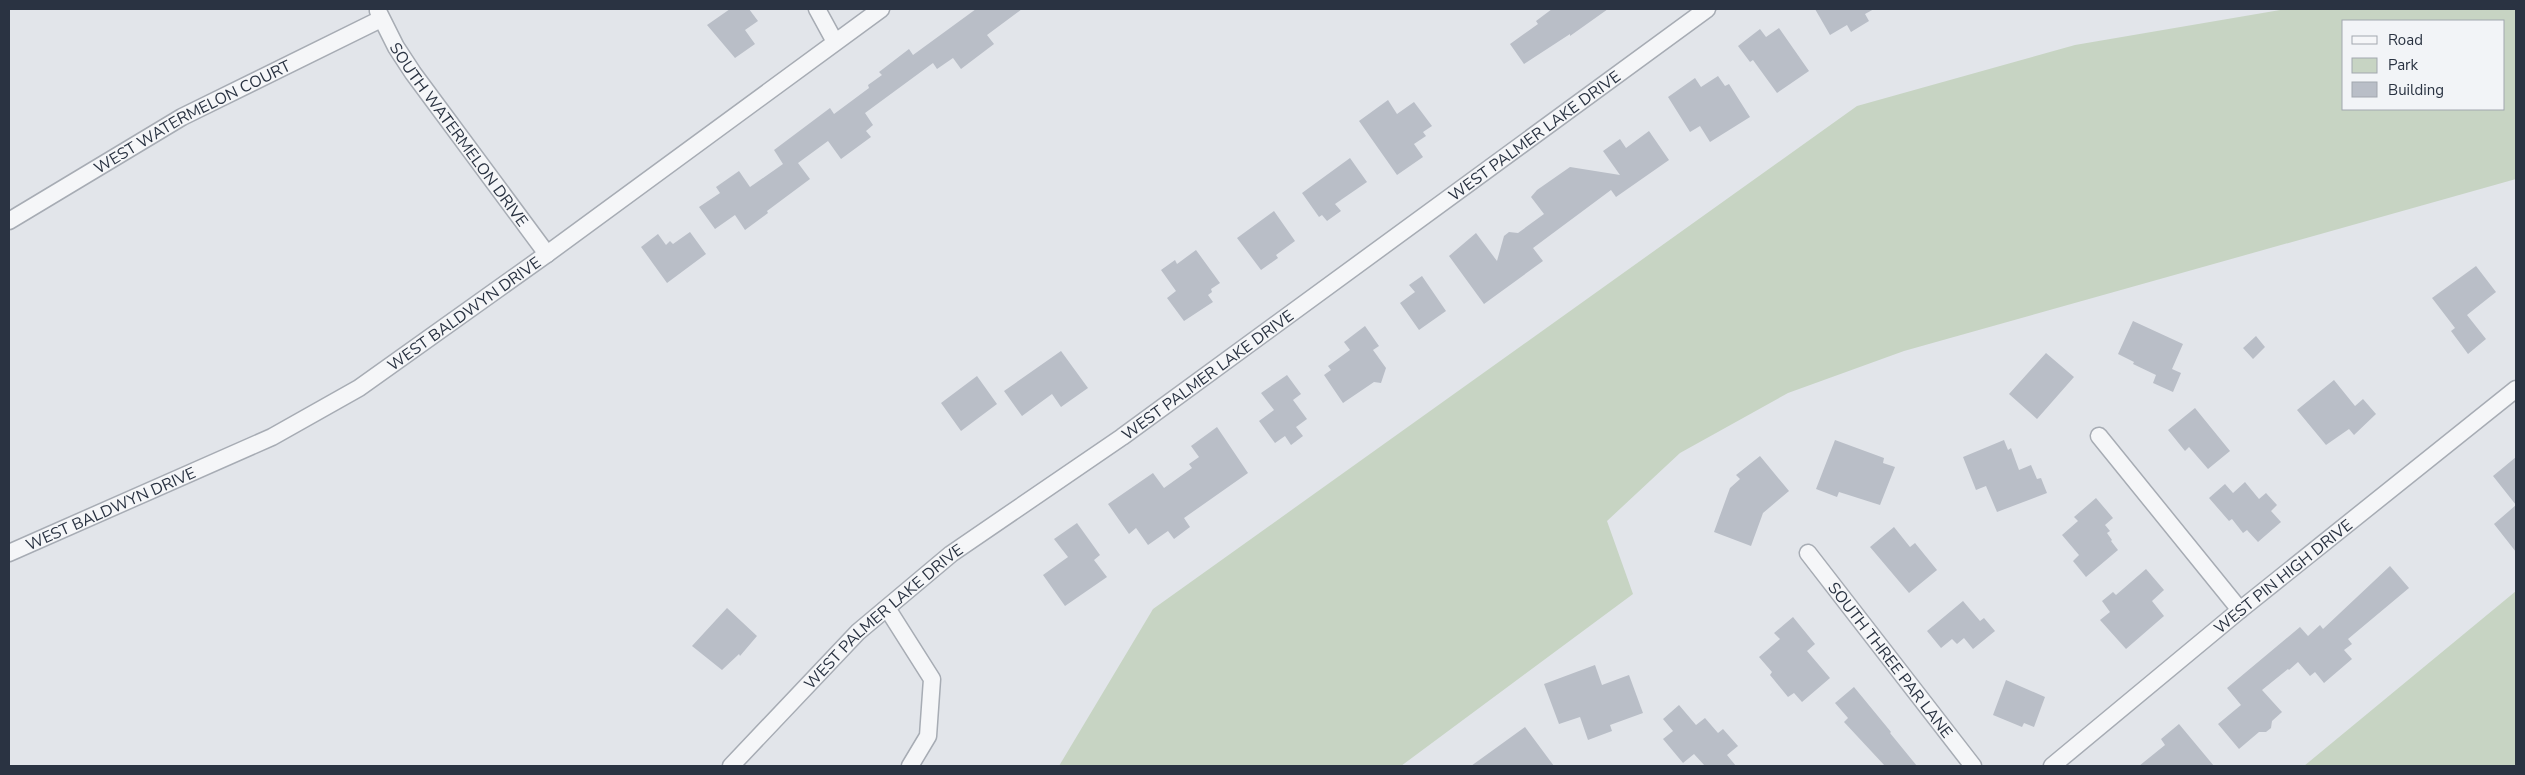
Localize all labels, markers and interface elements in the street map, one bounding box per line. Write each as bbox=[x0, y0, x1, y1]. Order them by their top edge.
legend bbox=[2342, 20, 2505, 110]
text: Road bbox=[2388, 30, 2423, 50]
street label: SOUTH WATERMELON DRIVE bbox=[384, 38, 533, 231]
street label: WEST WATERMELON COURT bbox=[90, 55, 295, 179]
text: Park bbox=[2388, 55, 2418, 75]
street label: WEST PALMER LAKE DRIVE bbox=[1444, 66, 1625, 206]
text: Building bbox=[2388, 80, 2444, 100]
street label: WEST BALDWYN DRIVE bbox=[383, 252, 545, 376]
street label: WEST PALMER LAKE DRIVE bbox=[1118, 305, 1298, 446]
street label: WEST BALDWYN DRIVE bbox=[23, 462, 199, 556]
street label: WEST PIN HIGH DRIVE bbox=[2210, 514, 2357, 639]
street label: WEST PALMER LAKE DRIVE bbox=[799, 539, 968, 694]
street label: SOUTH THREE PAR LANE bbox=[1822, 578, 1957, 743]

